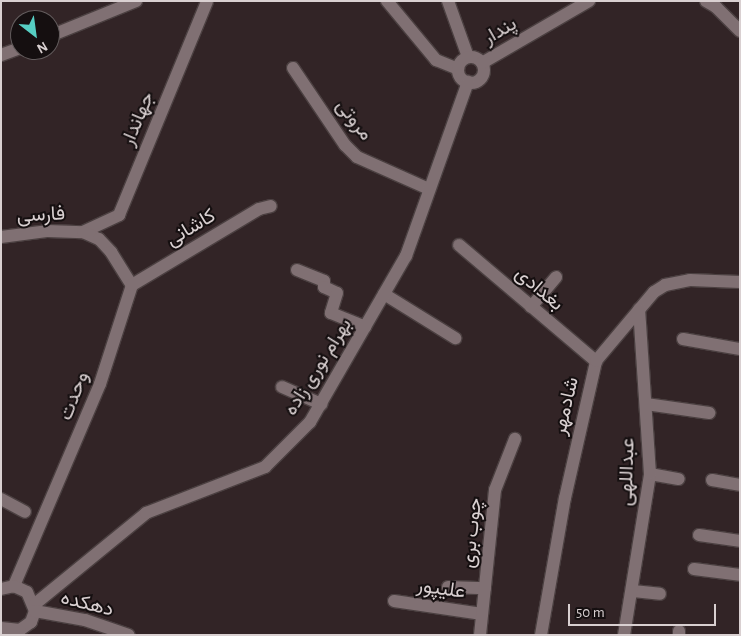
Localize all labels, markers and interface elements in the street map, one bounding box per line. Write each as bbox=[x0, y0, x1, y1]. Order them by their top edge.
north arrow bbox=[10, 10, 60, 60]
street label: پندار bbox=[479, 12, 521, 50]
text: N bbox=[34, 39, 50, 56]
street label: جهاندار bbox=[116, 88, 160, 150]
street label: مروتی bbox=[330, 94, 378, 146]
street label: فارسی bbox=[16, 202, 66, 228]
street label: کاشانی bbox=[162, 204, 220, 252]
street label: بغدادی bbox=[510, 262, 568, 316]
street label: بهرام نوری زاده bbox=[279, 314, 357, 420]
street label: وحدت bbox=[54, 368, 94, 424]
street label: شادمهر bbox=[548, 375, 584, 437]
street label: عبداللهی bbox=[614, 437, 640, 507]
street label: چوب بری bbox=[456, 497, 488, 569]
street label: علیپور bbox=[415, 574, 467, 604]
street label: دهکده bbox=[58, 586, 116, 622]
scale bar bbox=[571, 594, 718, 626]
text: 50 m bbox=[576, 605, 605, 620]

